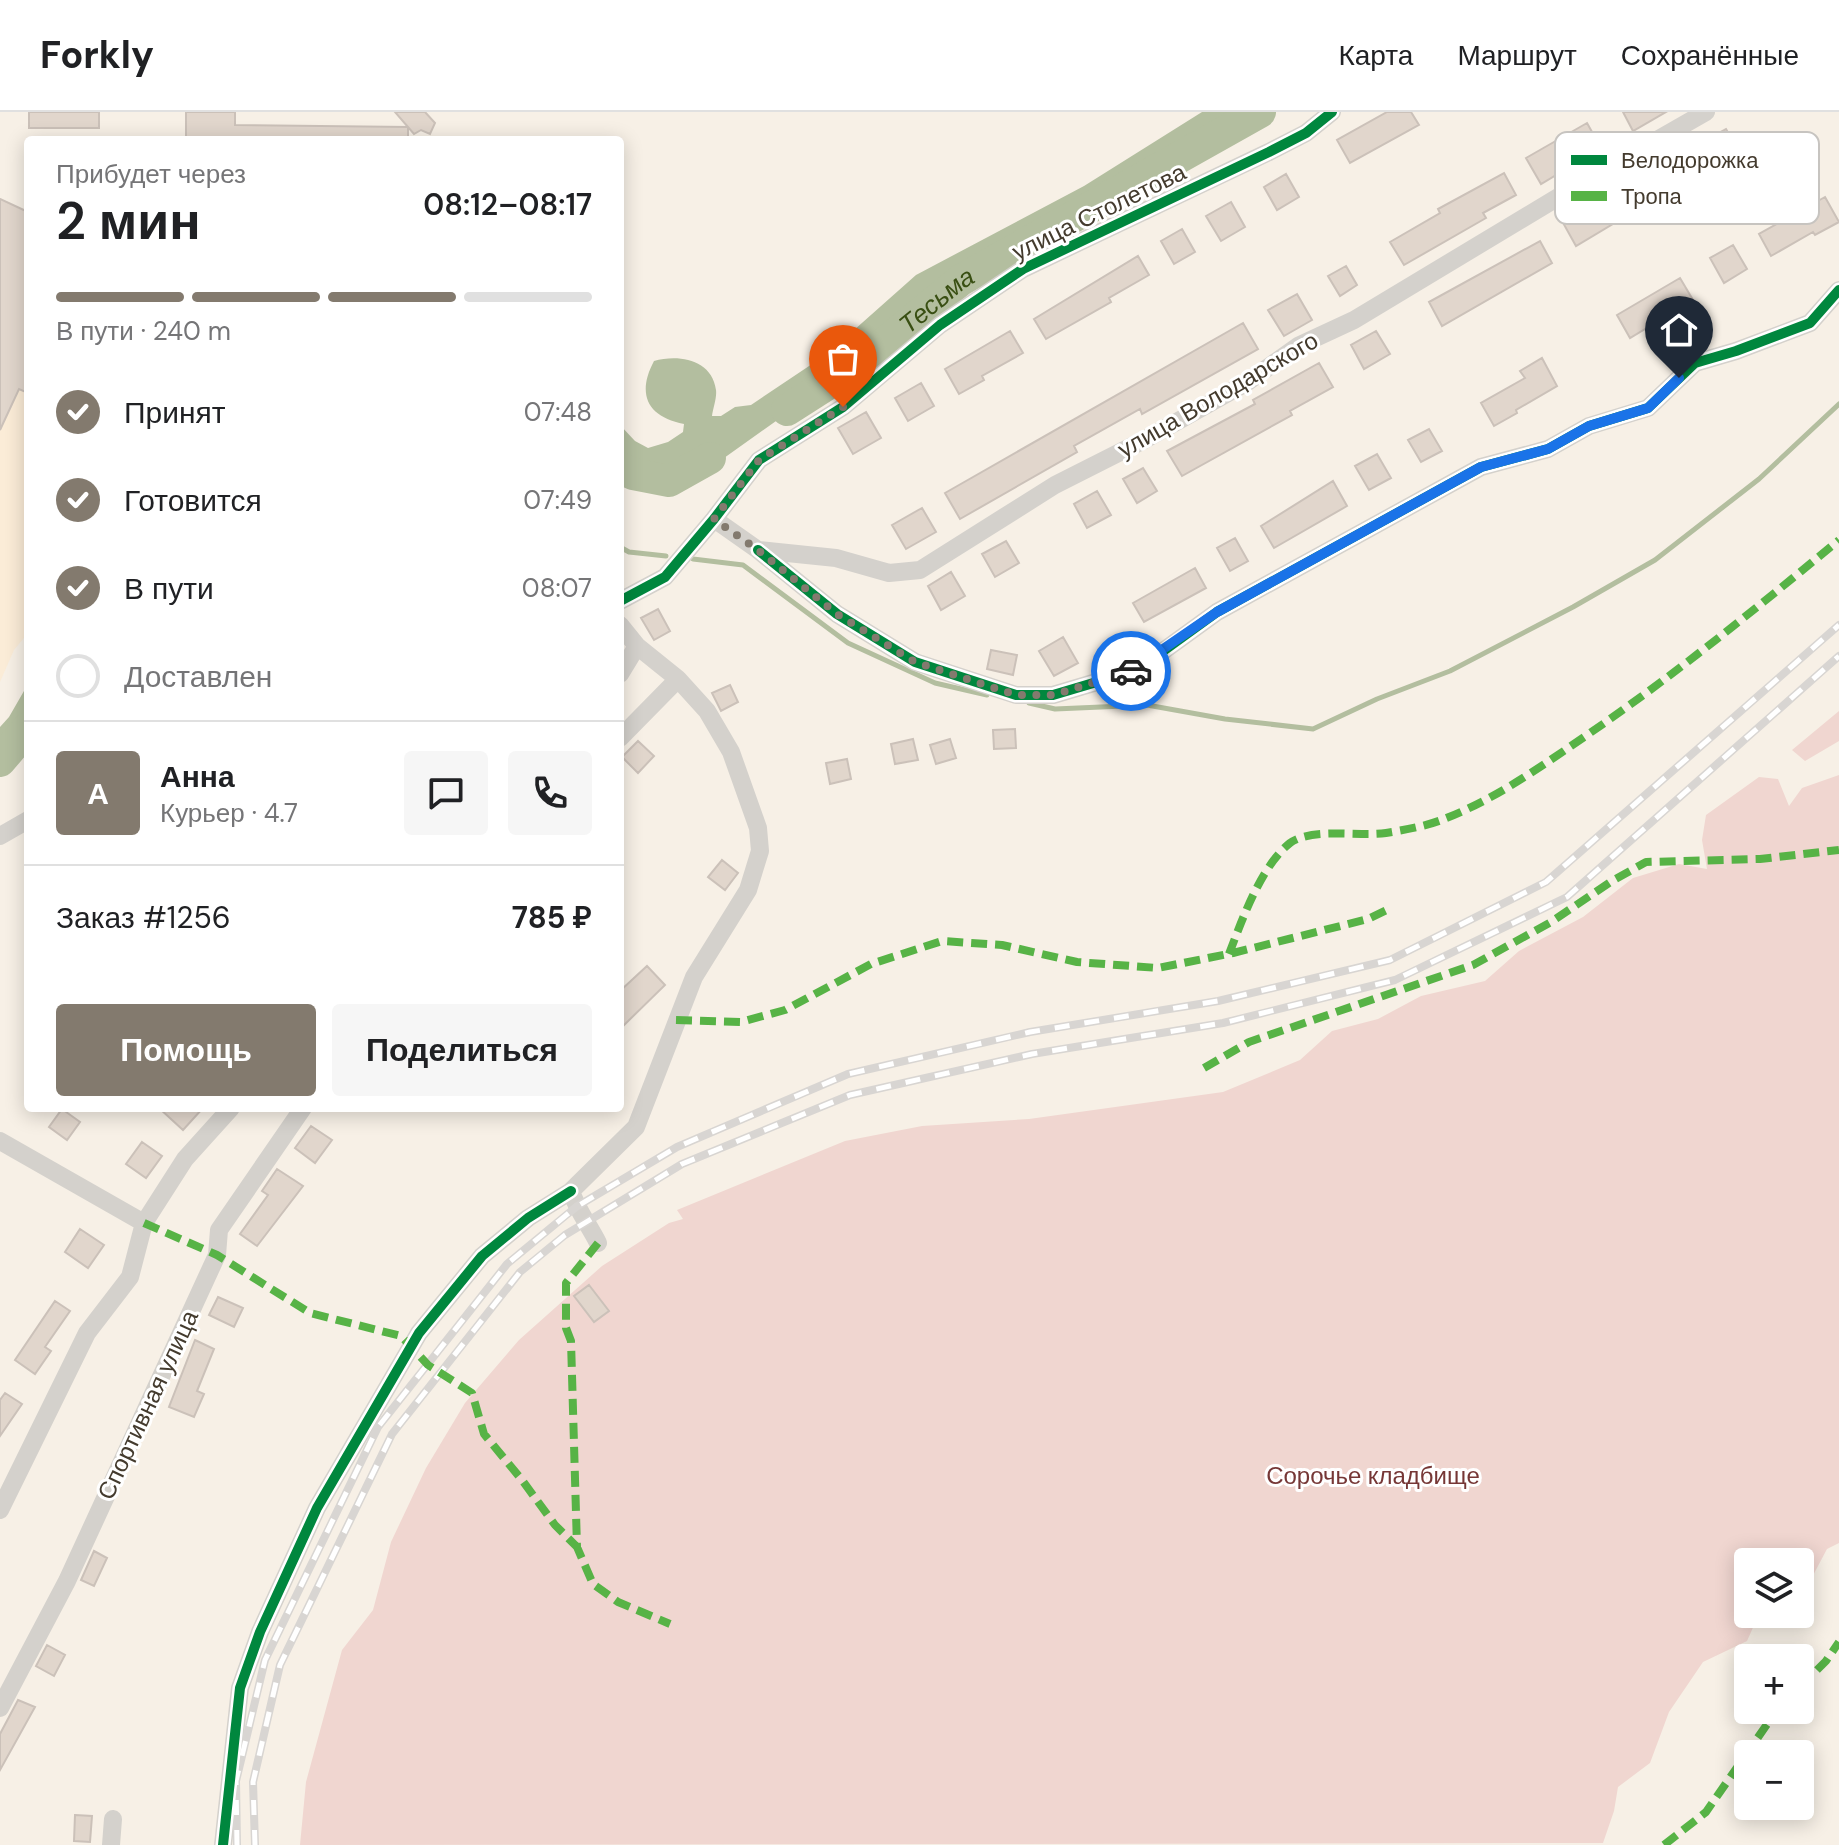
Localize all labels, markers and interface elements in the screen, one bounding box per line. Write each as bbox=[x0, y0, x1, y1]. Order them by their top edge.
text: Forkly bbox=[40, 30, 154, 80]
text: Карта bbox=[1338, 37, 1413, 74]
text: Маршрут bbox=[1457, 37, 1577, 74]
text: Сохранённые bbox=[1621, 37, 1799, 74]
legend bbox=[1555, 132, 1819, 224]
text: Велодорожка bbox=[1621, 146, 1759, 175]
street label: улица Столетова bbox=[1007, 156, 1191, 267]
text: Прибудет через bbox=[56, 157, 246, 191]
text: Тропа bbox=[1621, 182, 1683, 211]
text: 08:12–08:17 bbox=[423, 185, 592, 224]
text: 2 мин bbox=[56, 187, 201, 255]
water label: Тесьма bbox=[892, 259, 980, 341]
pin bbox=[1645, 296, 1713, 378]
icon: home bbox=[1657, 308, 1701, 352]
text: В пути · 240 m bbox=[56, 314, 231, 348]
street label: улица Володарского bbox=[1112, 324, 1324, 465]
pin bbox=[809, 325, 877, 407]
icon: bag bbox=[821, 337, 865, 381]
icon: check bbox=[56, 390, 100, 434]
text: Принят bbox=[124, 393, 226, 432]
text: 07:48 bbox=[524, 395, 592, 429]
icon: check bbox=[56, 478, 100, 522]
text: Готовится bbox=[124, 481, 262, 520]
text: 07:49 bbox=[523, 483, 592, 517]
icon: check bbox=[56, 566, 100, 610]
text: В пути bbox=[124, 569, 214, 608]
text: 08:07 bbox=[522, 571, 592, 605]
courier bbox=[1091, 631, 1171, 711]
icon: car bbox=[1109, 649, 1153, 693]
text: Доставлен bbox=[124, 657, 272, 696]
button: chat bbox=[404, 751, 488, 835]
button: phone bbox=[508, 751, 592, 835]
text: Анна bbox=[160, 757, 235, 796]
text: А bbox=[87, 774, 109, 813]
text: Курьер · 4.7 bbox=[160, 796, 298, 830]
text: Заказ #1256 bbox=[56, 898, 231, 937]
text: 785 ₽ bbox=[512, 898, 592, 937]
button: Помощь bbox=[56, 1004, 316, 1096]
button: Поделиться bbox=[332, 1004, 592, 1096]
street label: Спортивная улица bbox=[90, 1304, 205, 1505]
park label: Сорочье кладбище bbox=[1266, 1460, 1480, 1491]
map controls bbox=[1734, 1548, 1814, 1820]
button: layers bbox=[1734, 1548, 1814, 1628]
button: + bbox=[1734, 1644, 1814, 1724]
button: − bbox=[1734, 1740, 1814, 1820]

